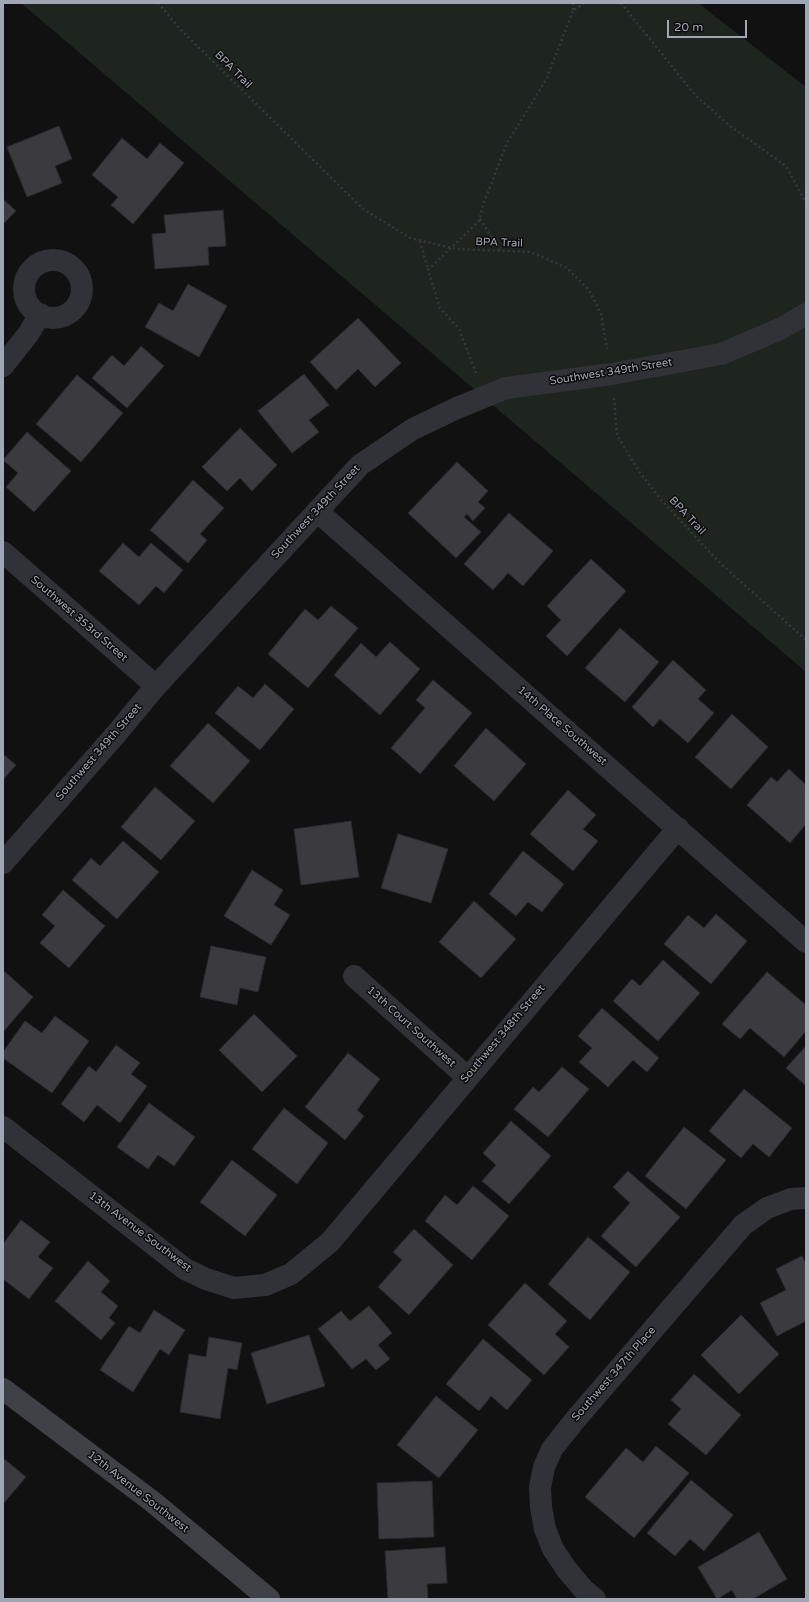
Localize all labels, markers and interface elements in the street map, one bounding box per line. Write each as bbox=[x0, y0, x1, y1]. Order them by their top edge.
scale bar bbox=[669, 12, 749, 38]
text: 20 m bbox=[674, 20, 703, 34]
street label: BPA Trail bbox=[212, 49, 254, 91]
street label: BPA Trail bbox=[475, 236, 523, 250]
street label: Southwest 349th Street bbox=[549, 356, 673, 388]
street label: Southwest 349th Street bbox=[269, 462, 363, 562]
street label: BPA Trail bbox=[666, 494, 708, 538]
street label: Southwest 353rd Street bbox=[28, 573, 130, 665]
street label: 14th Place Southwest bbox=[515, 684, 609, 768]
street label: Southwest 349th Street bbox=[53, 701, 145, 803]
street label: Southwest 348th Street bbox=[458, 982, 548, 1086]
street label: 13th Court Southwest bbox=[364, 984, 458, 1070]
street label: 13th Avenue Southwest bbox=[86, 1189, 194, 1275]
street label: Southwest 347th Place bbox=[569, 1324, 659, 1424]
street label: 12th Avenue Southwest bbox=[85, 1448, 191, 1536]

